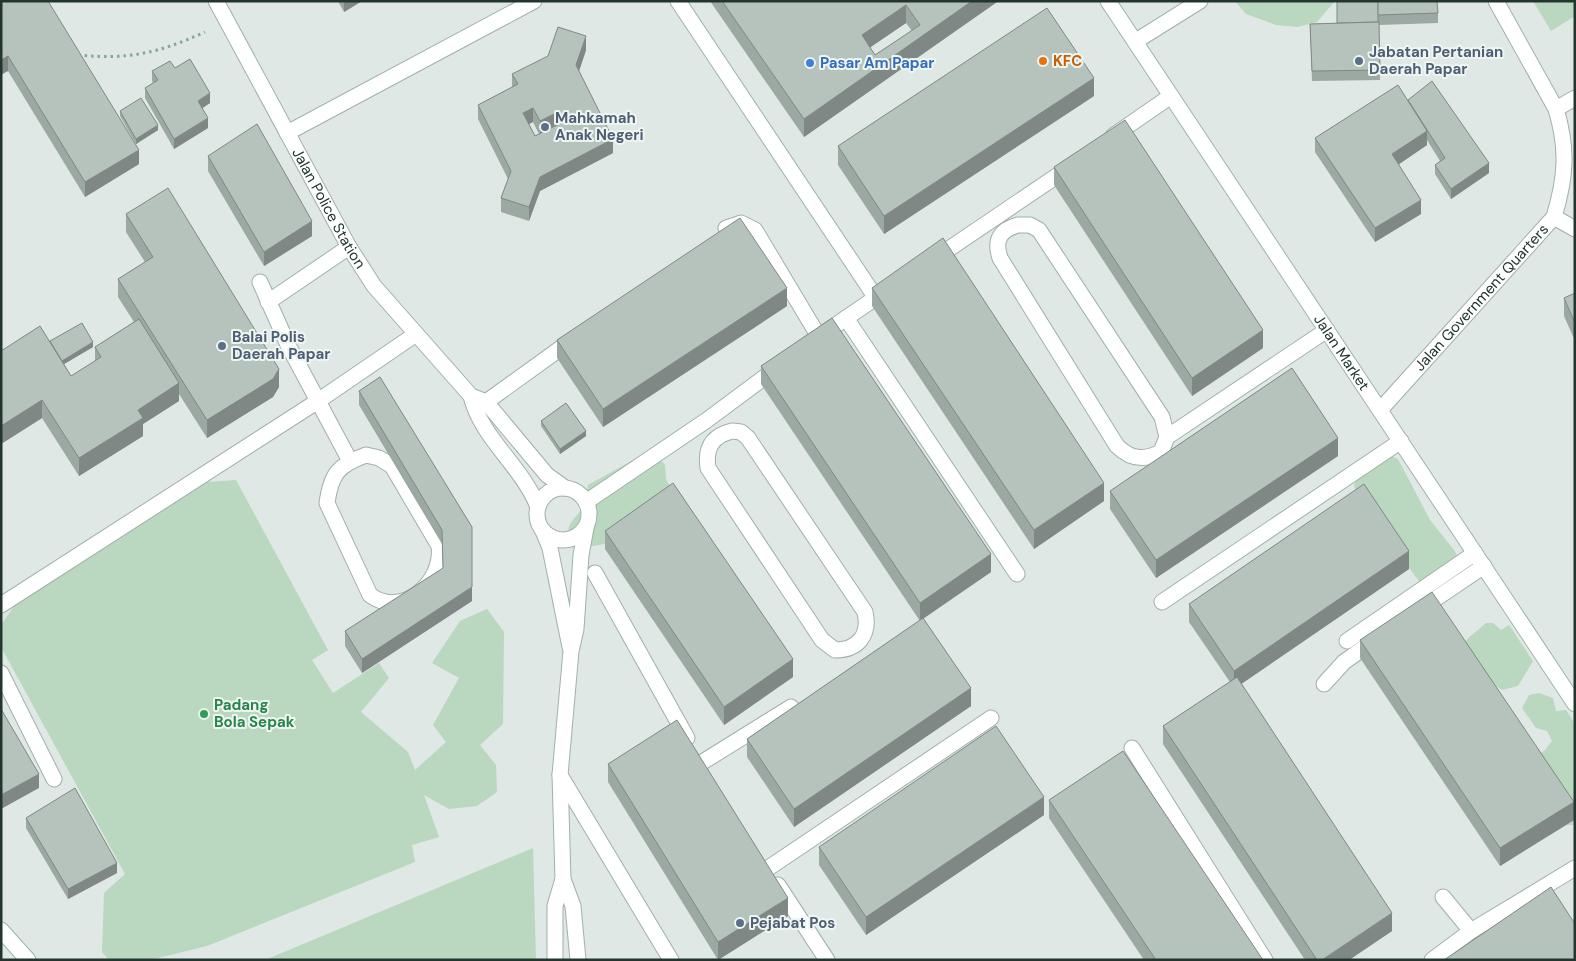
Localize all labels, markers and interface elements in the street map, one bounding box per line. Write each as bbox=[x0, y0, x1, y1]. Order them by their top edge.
place label: Jabatan Pertanian Daerah Papar bbox=[1369, 42, 1503, 79]
place label: KFC bbox=[1053, 51, 1082, 71]
place label: Pasar Am Papar bbox=[820, 53, 934, 73]
marker: KFC bbox=[1037, 55, 1049, 67]
marker: Jabatan Pertanian Daerah Papar bbox=[1353, 55, 1365, 67]
marker: Pasar Am Papar bbox=[804, 57, 816, 69]
place label: Mahkamah Anak Negeri bbox=[555, 108, 644, 145]
marker: Mahkamah Anak Negeri bbox=[539, 121, 551, 133]
street label: Jalan Police Station bbox=[287, 145, 370, 272]
street label: Jalan Government Quarters bbox=[1410, 220, 1553, 375]
street label: Jalan Market bbox=[1309, 311, 1374, 395]
place label: Balai Polis Daerah Papar bbox=[232, 327, 330, 364]
marker: Balai Polis Daerah Papar bbox=[216, 340, 228, 352]
place label: Padang Bola Sepak bbox=[214, 695, 295, 732]
marker: Padang Bola Sepak bbox=[198, 708, 210, 720]
place label: Pejabat Pos bbox=[750, 913, 835, 933]
marker: Pejabat Pos bbox=[734, 917, 746, 929]

